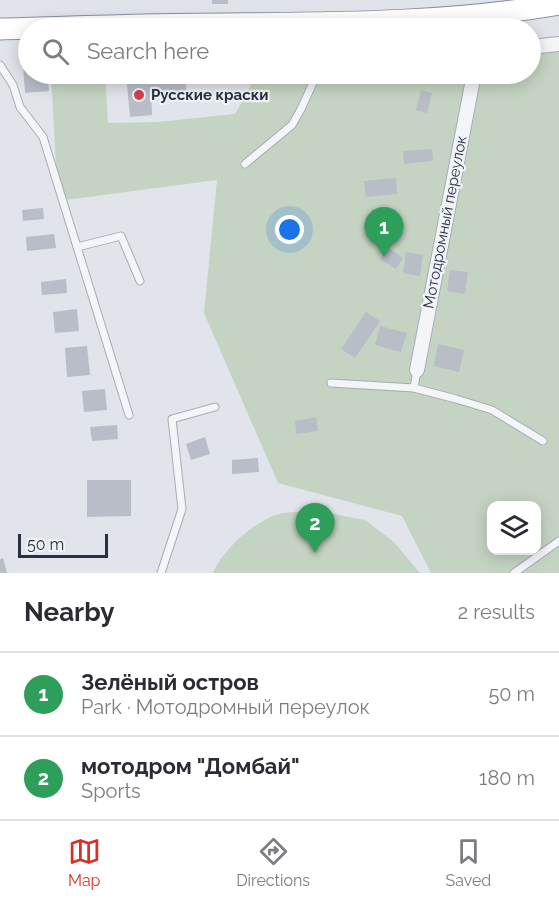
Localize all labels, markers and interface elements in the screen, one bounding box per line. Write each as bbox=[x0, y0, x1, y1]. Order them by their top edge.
search box bbox=[18, 18, 541, 84]
icon: search bbox=[39, 35, 72, 68]
text: Search here bbox=[87, 38, 209, 64]
place label: Русские краски bbox=[151, 86, 268, 104]
marker: Русские краски bbox=[132, 88, 146, 102]
street label: Мотодромный переулок bbox=[419, 134, 471, 310]
pin: 1 bbox=[364, 208, 404, 257]
your location bbox=[275, 215, 304, 244]
map controls bbox=[487, 501, 541, 555]
button: layers bbox=[487, 501, 541, 555]
pin: 2 bbox=[296, 504, 334, 553]
scale bar bbox=[18, 531, 108, 558]
text: 50 m bbox=[27, 535, 64, 554]
text: Nearby bbox=[24, 597, 114, 627]
text: 2 results bbox=[458, 600, 535, 624]
text: Зелёный остров bbox=[81, 669, 259, 695]
text: 1 bbox=[39, 682, 48, 706]
text: 50 m bbox=[488, 682, 535, 706]
text: Park · Мотодромный переулок bbox=[81, 695, 370, 719]
text: мотодром "Домбай" bbox=[81, 753, 300, 779]
text: 2 bbox=[38, 766, 49, 790]
text: 180 m bbox=[479, 766, 535, 790]
text: Sports bbox=[81, 779, 141, 803]
tab: Map bbox=[68, 835, 101, 890]
tab: Directions bbox=[236, 835, 310, 890]
tab: Saved bbox=[445, 835, 491, 890]

